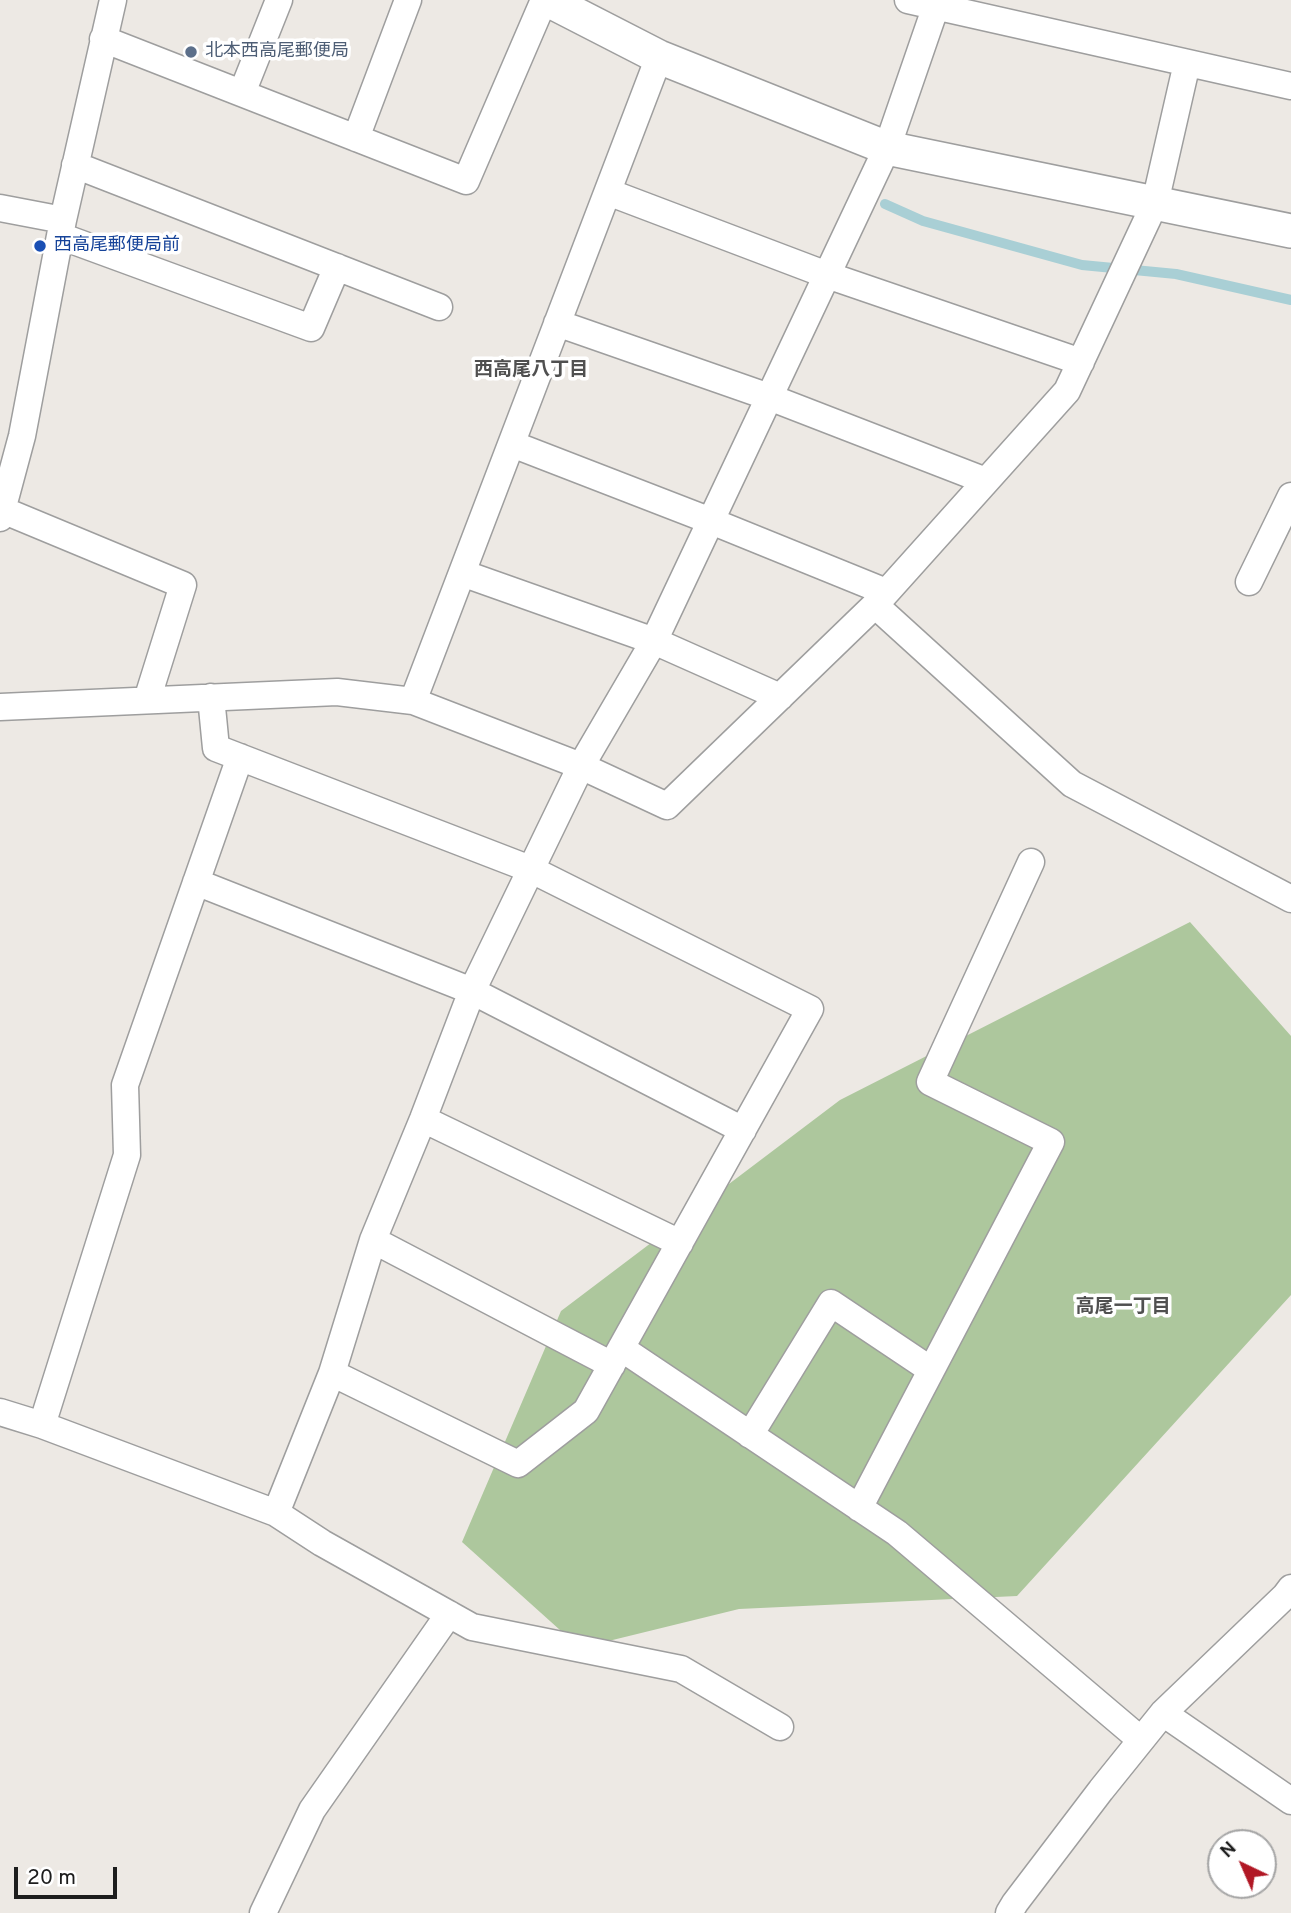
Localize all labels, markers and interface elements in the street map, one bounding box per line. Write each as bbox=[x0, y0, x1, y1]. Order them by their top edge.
place label: 北本西高尾郵便局 bbox=[205, 41, 349, 63]
marker: 北本西高尾郵便局 bbox=[183, 44, 199, 60]
place label: 西高尾郵便局前 bbox=[54, 235, 180, 257]
marker: 西高尾郵便局前 bbox=[32, 238, 48, 254]
district label: 西高尾八丁目 bbox=[474, 360, 588, 382]
district label: 高尾一丁目 bbox=[1076, 1297, 1170, 1319]
north arrow bbox=[1207, 1829, 1277, 1899]
text: N bbox=[1216, 1837, 1242, 1864]
scale bar bbox=[18, 1854, 121, 1898]
text: 20 m bbox=[27, 1865, 76, 1892]

